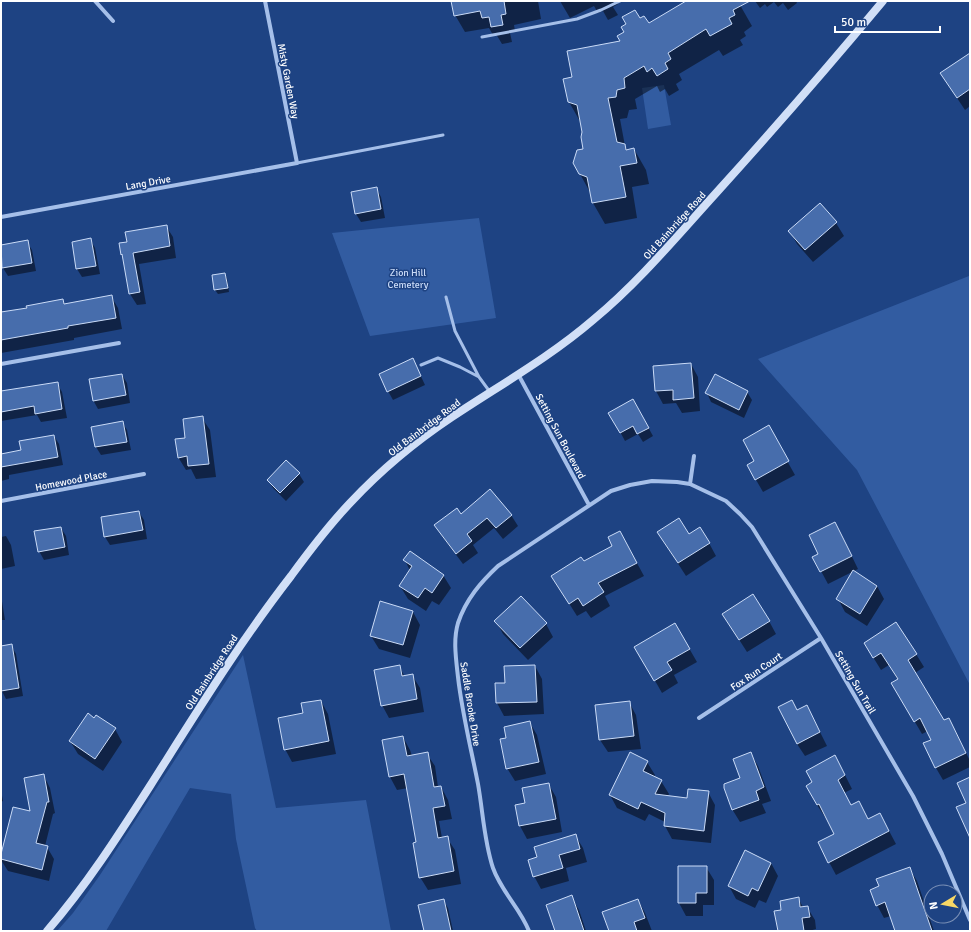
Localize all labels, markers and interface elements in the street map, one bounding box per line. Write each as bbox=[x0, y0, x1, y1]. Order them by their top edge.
scale bar bbox=[835, 8, 940, 34]
text: 50 m bbox=[841, 15, 866, 30]
street label: Misty Garden Way bbox=[275, 43, 301, 120]
street label: Lang Drive bbox=[125, 173, 172, 193]
street label: Old Bainbridge Road bbox=[641, 189, 708, 262]
park label: Zion Hill Cemetery bbox=[388, 267, 429, 291]
street label: Setting Sun Boulevard bbox=[533, 392, 588, 481]
street label: Old Bainbridge Road bbox=[386, 397, 463, 459]
street label: Homewood Place bbox=[34, 468, 108, 494]
street label: Old Bainbridge Road bbox=[183, 633, 241, 712]
street label: Setting Sun Trail bbox=[832, 649, 878, 716]
street label: Fox Run Court bbox=[728, 650, 785, 693]
street label: Saddle Brooke Drive bbox=[457, 661, 483, 747]
north arrow bbox=[923, 884, 963, 924]
text: N bbox=[927, 901, 941, 911]

